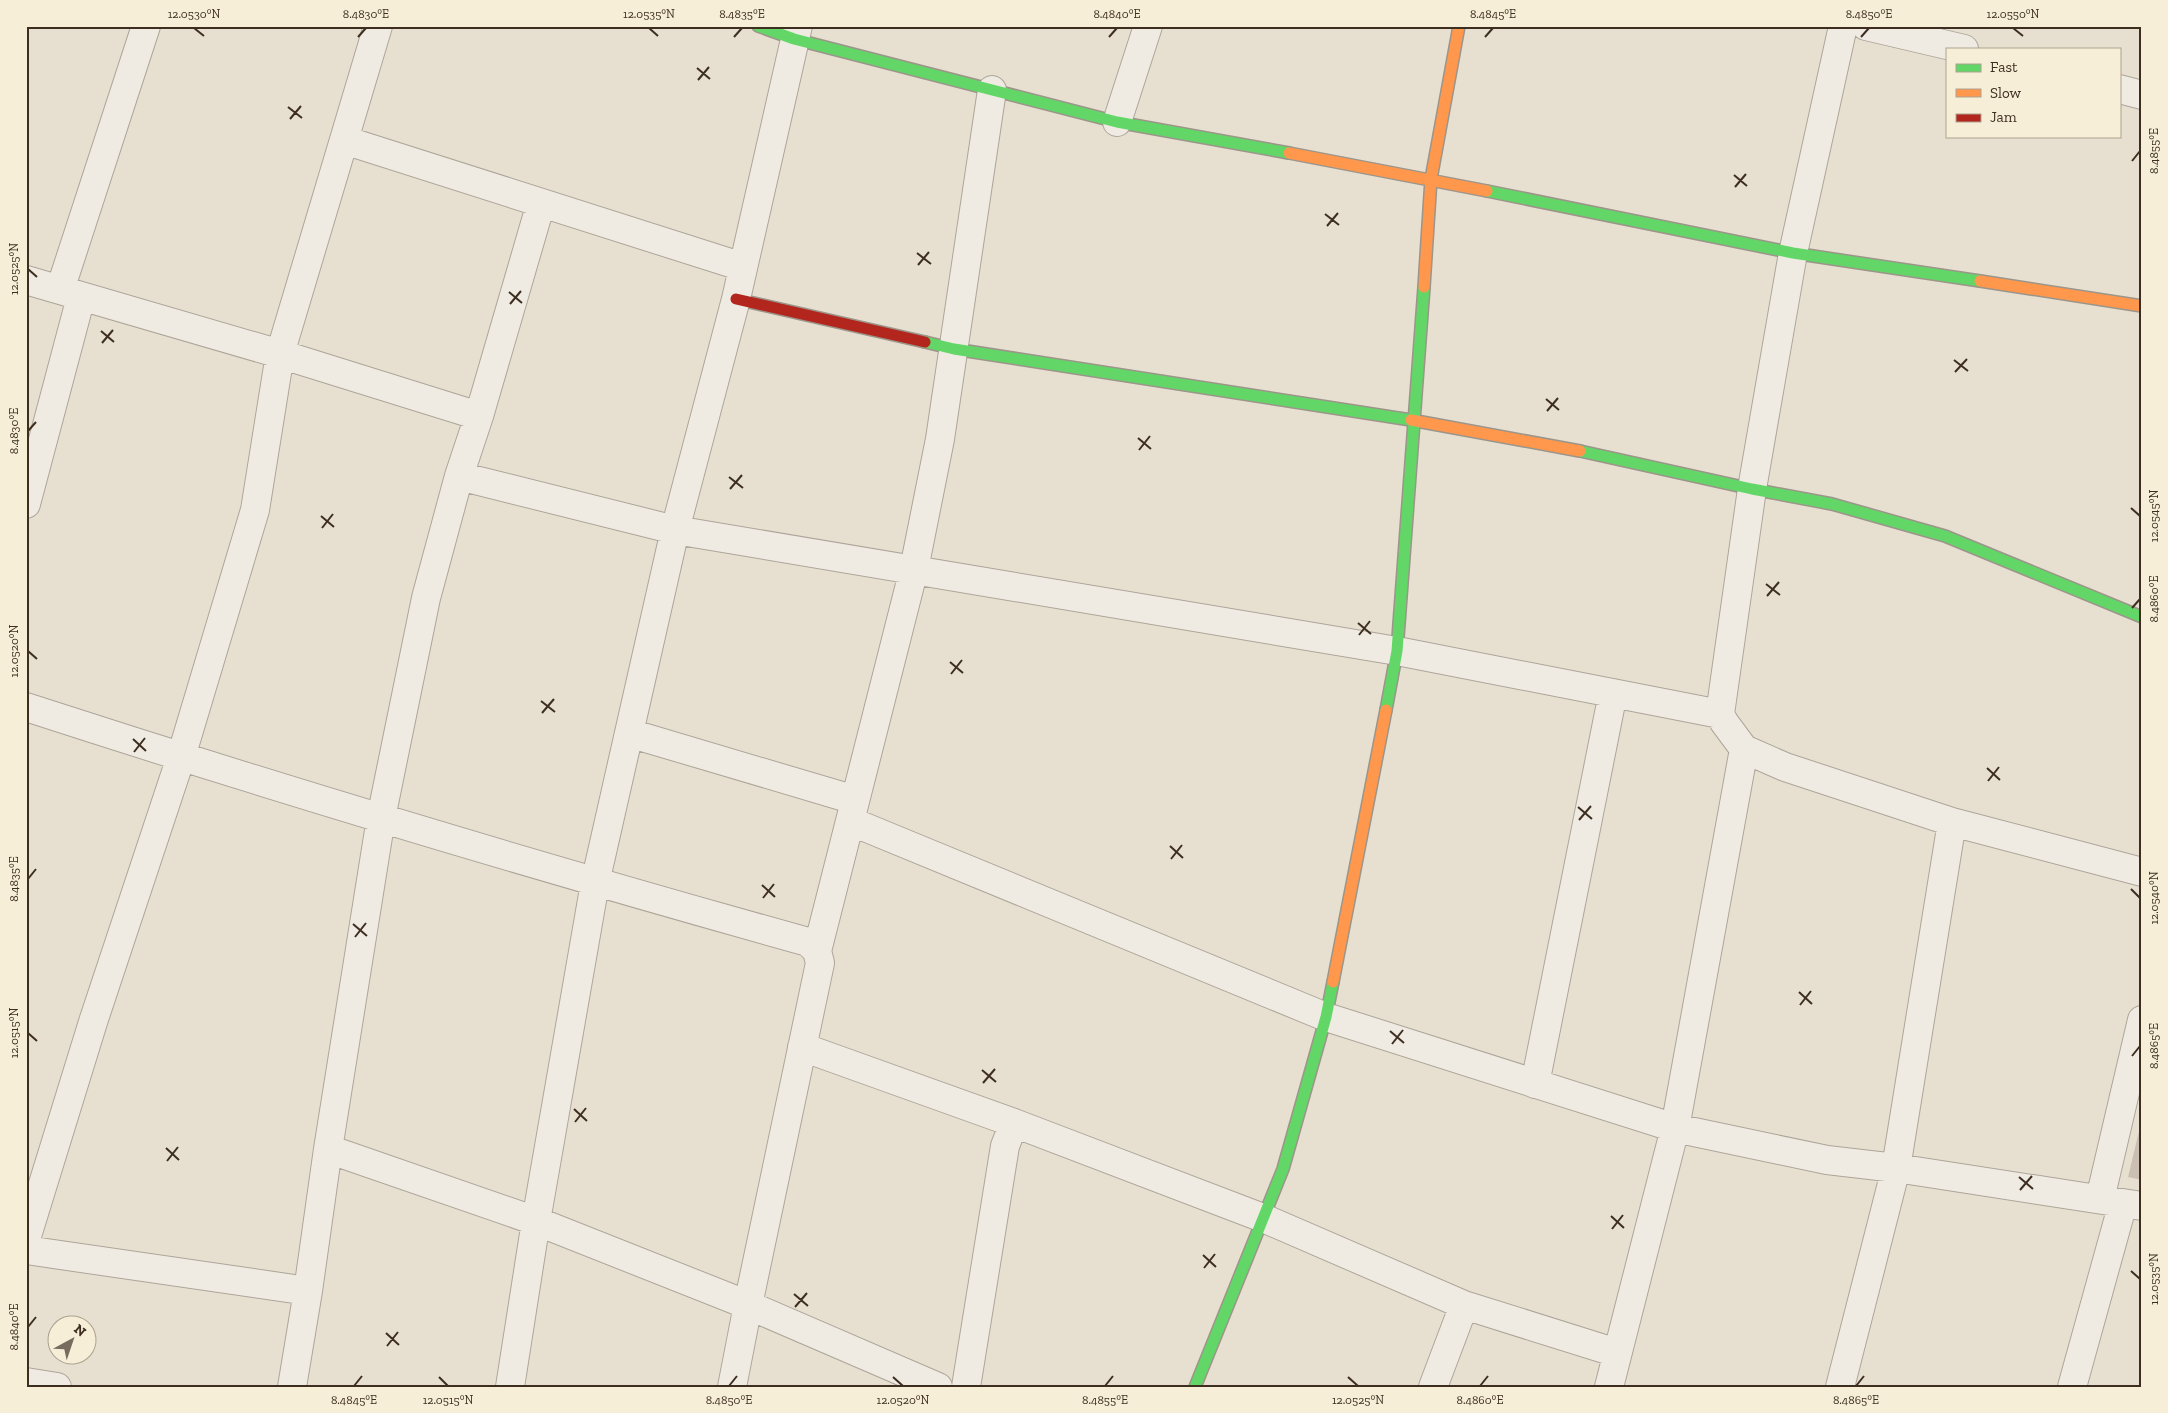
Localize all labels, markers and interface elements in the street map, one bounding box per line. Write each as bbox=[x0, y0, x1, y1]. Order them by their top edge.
text: 12.0530°N bbox=[168, 7, 220, 21]
text: 8.4830°E bbox=[343, 7, 389, 21]
text: 12.0535°N bbox=[623, 7, 675, 21]
text: 8.4835°E bbox=[719, 7, 765, 21]
text: 8.4840°E bbox=[1094, 7, 1140, 21]
text: 8.4845°E bbox=[1470, 7, 1516, 21]
text: 8.4850°E bbox=[1846, 7, 1892, 21]
text: 12.0550°N bbox=[1987, 7, 2040, 21]
legend bbox=[1946, 48, 2120, 138]
text: Fast bbox=[1990, 58, 2018, 76]
text: Slow bbox=[1990, 84, 2022, 102]
text: Jam bbox=[1990, 108, 2017, 126]
text: 8.4855°E bbox=[2147, 128, 2161, 174]
text: 12.0525°N bbox=[7, 243, 21, 295]
text: 8.4830°E bbox=[7, 408, 21, 454]
text: 12.0545°N bbox=[2147, 490, 2161, 542]
text: 8.4860°E bbox=[2147, 576, 2161, 622]
text: 12.0520°N bbox=[7, 624, 21, 677]
text: 8.4835°E bbox=[7, 856, 21, 902]
text: 12.0540°N bbox=[2147, 871, 2161, 925]
text: 12.0515°N bbox=[7, 1008, 21, 1058]
text: 8.4865°E bbox=[2147, 1023, 2161, 1069]
text: 12.0535°N bbox=[2147, 1253, 2161, 1305]
text: 8.4840°E bbox=[7, 1304, 21, 1350]
north arrow bbox=[48, 1316, 98, 1366]
text: N bbox=[70, 1320, 90, 1341]
text: 8.4845°E bbox=[331, 1393, 377, 1407]
text: 12.0515°N bbox=[423, 1393, 473, 1407]
text: 8.4850°E bbox=[706, 1393, 752, 1407]
text: 12.0520°N bbox=[877, 1393, 930, 1407]
text: 8.4855°E bbox=[1082, 1393, 1128, 1407]
text: 12.0525°N bbox=[1332, 1393, 1384, 1407]
text: 8.4860°E bbox=[1457, 1393, 1503, 1407]
text: 8.4865°E bbox=[1833, 1393, 1879, 1407]

